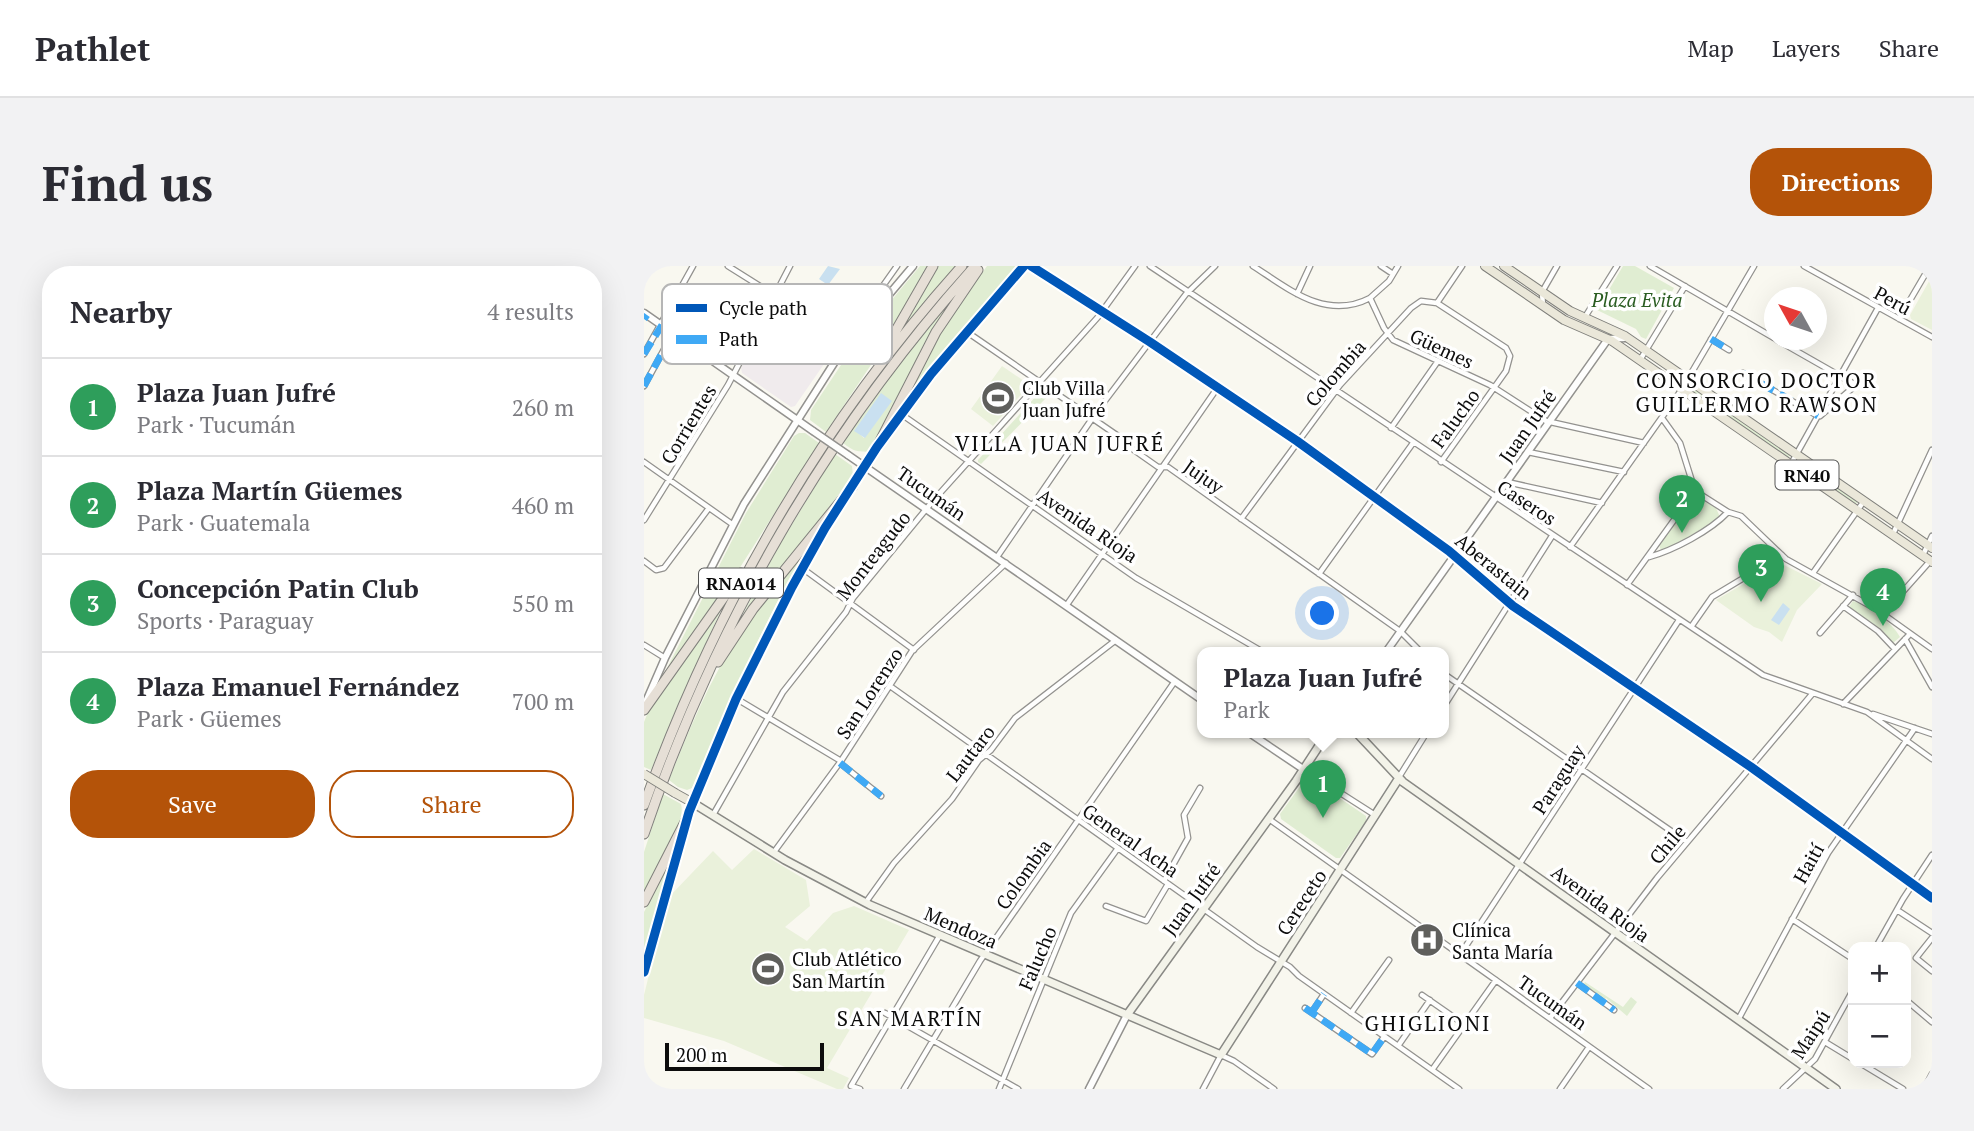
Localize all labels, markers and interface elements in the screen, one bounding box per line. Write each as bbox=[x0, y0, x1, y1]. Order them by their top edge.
text: Pathlet bbox=[35, 27, 150, 70]
text: Map bbox=[1687, 32, 1734, 64]
text: Layers bbox=[1772, 32, 1841, 64]
text: Share bbox=[1879, 32, 1939, 64]
button: Directions bbox=[1750, 148, 1932, 216]
text: Find us bbox=[42, 150, 213, 215]
street label: Perú bbox=[1870, 280, 1916, 320]
legend bbox=[662, 284, 892, 364]
park label: Plaza Evita bbox=[1591, 287, 1682, 312]
north arrow bbox=[1764, 287, 1827, 350]
text: Nearby bbox=[70, 292, 172, 332]
text: Cycle path bbox=[719, 295, 807, 320]
text: 4 results bbox=[487, 296, 574, 327]
street label: Güemes bbox=[1406, 322, 1478, 374]
text: Path bbox=[719, 326, 758, 351]
street label: Colombia bbox=[1299, 334, 1371, 412]
district label: CONSORCIO DOCTOR GUILLERMO RAWSON bbox=[1635, 366, 1879, 418]
text: Plaza Juan Jufré bbox=[137, 375, 336, 409]
place label: Club Villa Juan Jufré bbox=[1022, 375, 1106, 422]
sports icon: Club Villa Juan Jufré bbox=[979, 379, 1017, 417]
street label: Corrientes bbox=[655, 380, 721, 468]
street label: Falucho bbox=[1425, 384, 1485, 452]
street label: Juan Jufré bbox=[1493, 385, 1561, 467]
text: 1 bbox=[87, 392, 100, 423]
text: 260 m bbox=[512, 392, 574, 423]
text: Park · Tucumán bbox=[137, 409, 296, 440]
district label: VILLA JUAN JUFRÉ bbox=[955, 429, 1165, 457]
street label: Jujuy bbox=[1179, 453, 1229, 499]
street label: Tucumán bbox=[892, 460, 972, 526]
road number: RN40 bbox=[1776, 460, 1838, 490]
text: Plaza Martín Güemes bbox=[137, 473, 403, 507]
street label: Caseros bbox=[1493, 474, 1561, 530]
pin: 2 bbox=[1659, 475, 1705, 533]
street label: Avenida Rioja bbox=[1033, 482, 1143, 568]
text: 2 bbox=[87, 490, 100, 521]
text: 460 m bbox=[512, 490, 574, 521]
street label: Monteagudo bbox=[830, 505, 916, 605]
text: Park · Guatemala bbox=[137, 507, 310, 538]
street label: Aberastain bbox=[1451, 527, 1537, 605]
pin: 3 bbox=[1738, 544, 1784, 602]
road number: RNA014 bbox=[699, 568, 783, 598]
pin: 4 bbox=[1860, 568, 1906, 626]
text: Concepción Patin Club bbox=[137, 571, 419, 605]
text: 3 bbox=[87, 588, 100, 619]
text: 550 m bbox=[512, 588, 574, 619]
your location bbox=[1305, 596, 1339, 630]
text: Sports · Paraguay bbox=[137, 605, 313, 636]
street label: San Lorenzo bbox=[830, 642, 908, 744]
popup bbox=[1197, 647, 1449, 738]
text: Plaza Juan Jufré bbox=[1224, 660, 1422, 694]
text: Plaza Emanuel Fernández bbox=[137, 669, 459, 703]
text: 4 bbox=[87, 686, 100, 717]
text: 700 m bbox=[512, 686, 574, 717]
text: Park bbox=[1224, 694, 1270, 725]
text: Park · Güemes bbox=[137, 703, 282, 734]
street label: Lautaro bbox=[940, 720, 1000, 786]
street label: Paraguay bbox=[1526, 739, 1590, 818]
pin: 1 bbox=[1300, 760, 1346, 818]
button: Save bbox=[70, 770, 315, 838]
button: Share bbox=[329, 770, 574, 838]
street label: General Acha bbox=[1078, 798, 1184, 883]
street label: Chile bbox=[1643, 819, 1691, 869]
street label: Colombia bbox=[990, 834, 1057, 914]
street label: Haití bbox=[1787, 838, 1829, 887]
street label: Juan Jufré bbox=[1156, 858, 1226, 940]
street label: Avenida Rioja bbox=[1547, 859, 1655, 947]
street label: Cereceto bbox=[1270, 864, 1332, 940]
street label: Mendoza bbox=[921, 900, 1002, 954]
place label: Clínica Santa María bbox=[1452, 917, 1553, 964]
hospital icon: Clínica Santa María bbox=[1408, 921, 1446, 959]
street label: Falucho bbox=[1012, 922, 1062, 994]
map controls bbox=[1848, 942, 1911, 1068]
button: + bbox=[1848, 942, 1911, 1005]
place label: Club Atlético San Martín bbox=[792, 946, 902, 993]
sports icon: Club Atlético San Martín bbox=[749, 950, 787, 988]
street label: Tucumán bbox=[1513, 969, 1593, 1035]
district label: SAN MARTÍN bbox=[837, 1004, 983, 1032]
street label: Maipú bbox=[1785, 1005, 1835, 1063]
button: − bbox=[1848, 1005, 1911, 1068]
district label: GHIGLIONI bbox=[1365, 1009, 1491, 1037]
scale bar bbox=[665, 1040, 824, 1072]
text: 200 m bbox=[676, 1042, 727, 1067]

